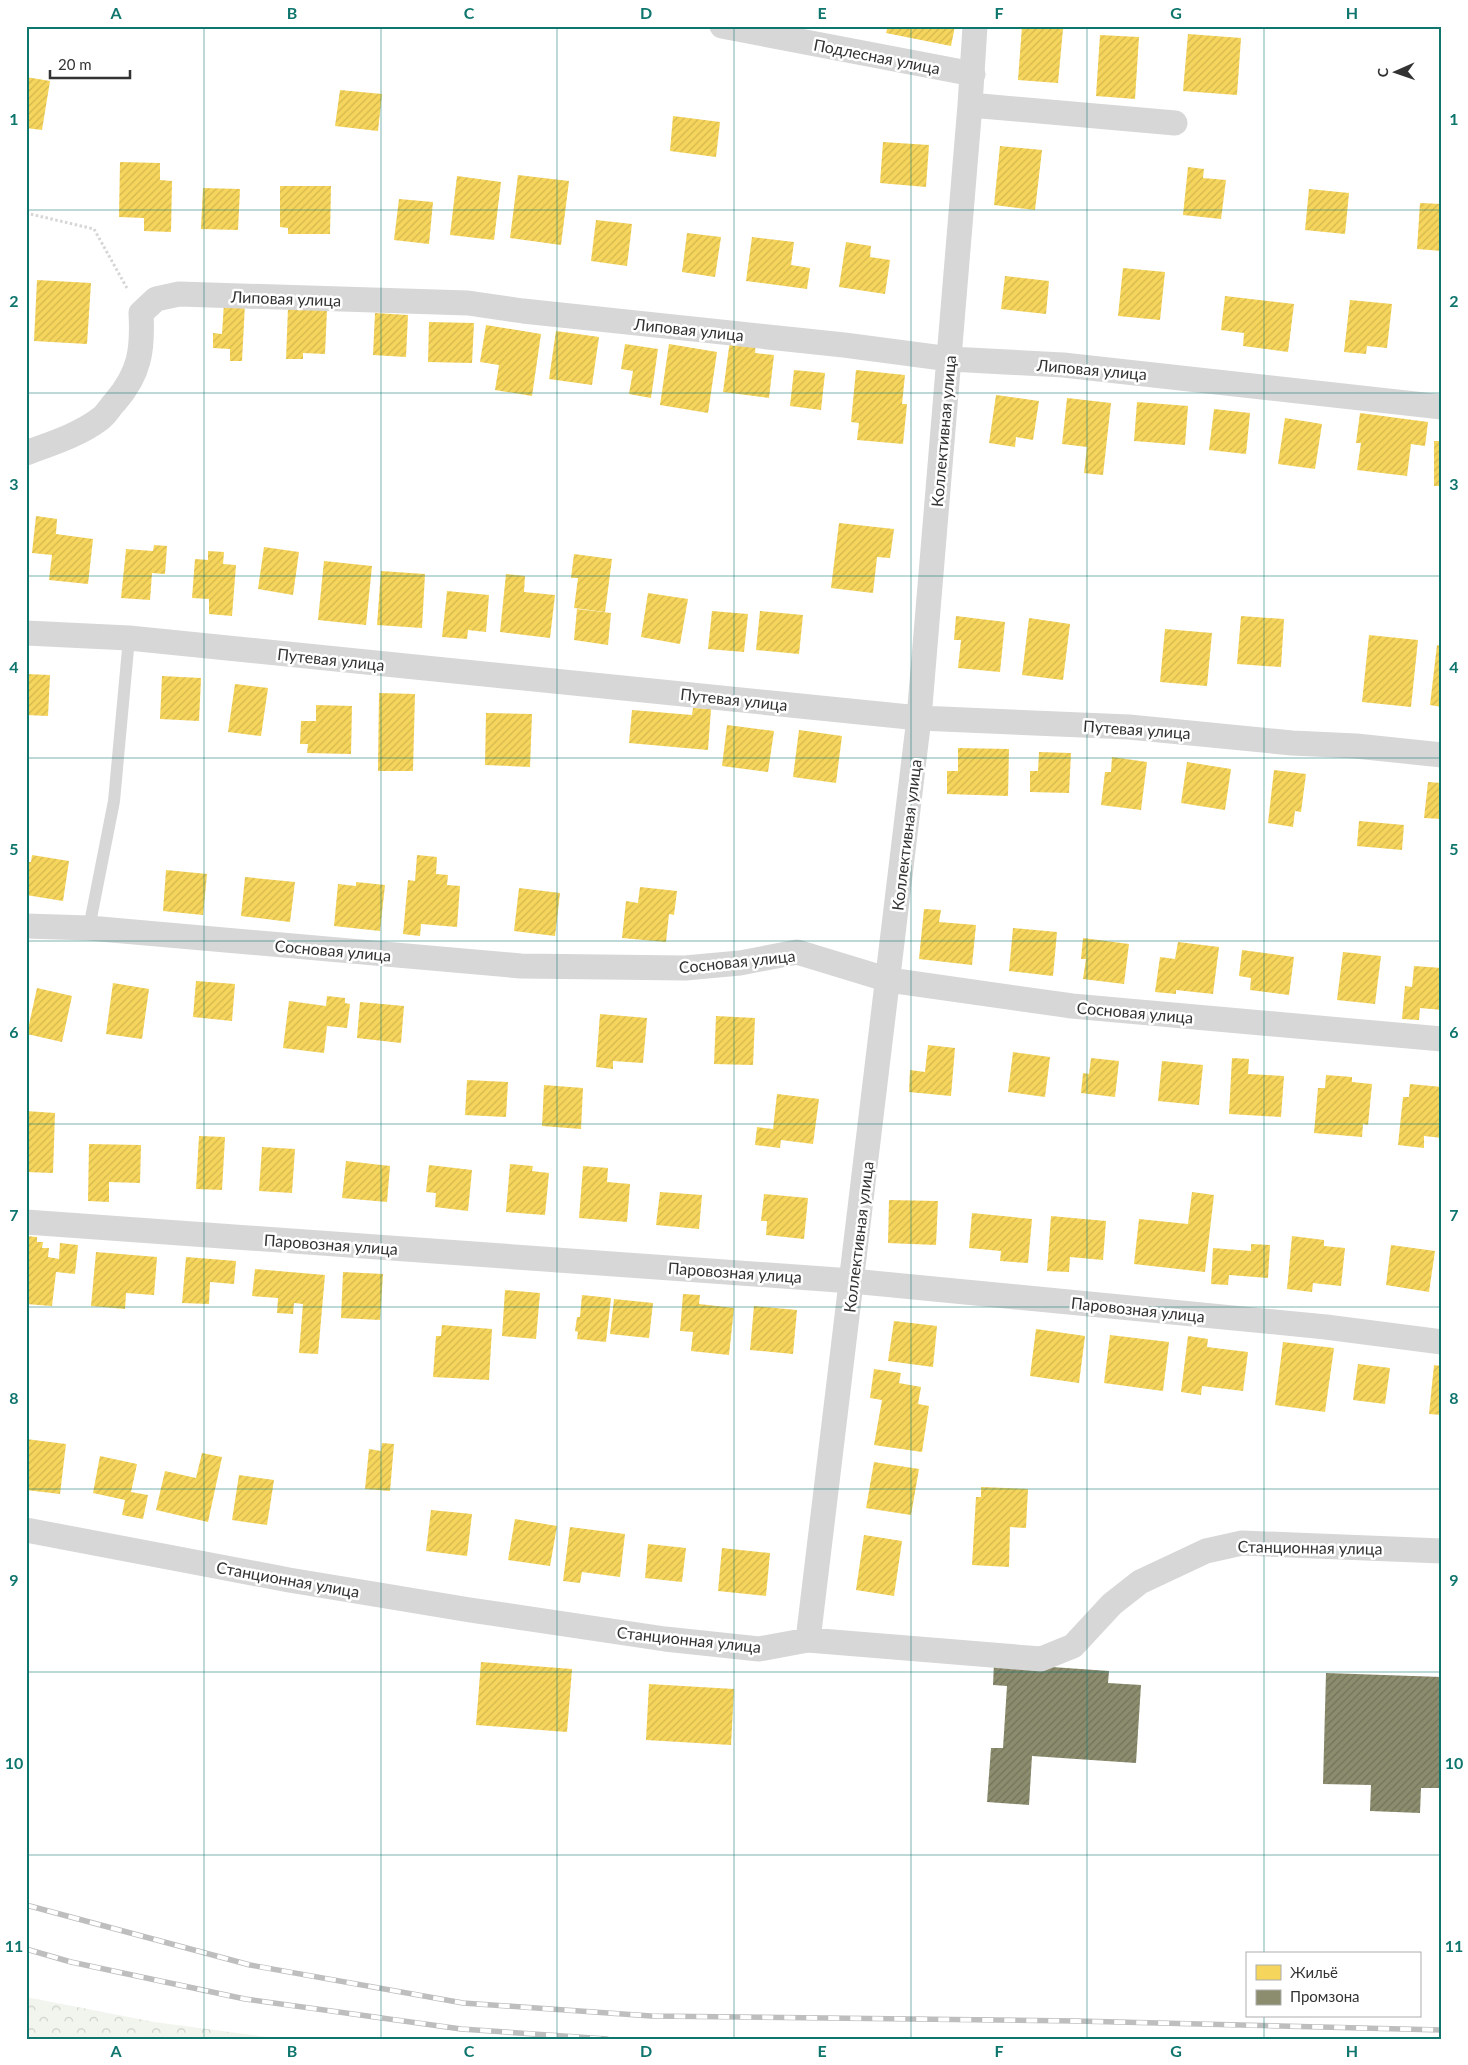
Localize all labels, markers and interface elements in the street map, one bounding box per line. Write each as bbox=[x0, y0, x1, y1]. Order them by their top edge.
text: A bbox=[109, 3, 122, 22]
text: B bbox=[287, 3, 297, 22]
text: C bbox=[464, 3, 475, 22]
text: D bbox=[640, 3, 652, 22]
text: E bbox=[817, 3, 827, 22]
text: F bbox=[994, 3, 1004, 22]
text: G bbox=[1170, 3, 1182, 22]
text: H bbox=[1346, 3, 1358, 22]
street label: Подлесная улица bbox=[812, 34, 942, 78]
scale bar bbox=[50, 48, 130, 80]
north arrow bbox=[1370, 48, 1420, 98]
text: 20 m bbox=[58, 55, 92, 73]
text: С bbox=[1374, 67, 1391, 77]
text: 1 bbox=[9, 109, 19, 128]
text: 1 bbox=[1449, 109, 1459, 128]
street label: Липовая улица bbox=[230, 287, 341, 309]
text: 2 bbox=[9, 291, 19, 310]
text: 2 bbox=[1449, 291, 1459, 310]
street label: Липовая улица bbox=[632, 314, 745, 344]
street label: Коллективная улица bbox=[927, 354, 959, 508]
street label: Липовая улица bbox=[1035, 355, 1148, 383]
text: 3 bbox=[9, 474, 19, 493]
text: 3 bbox=[1449, 474, 1459, 493]
street label: Путевая улица bbox=[276, 644, 386, 674]
text: 4 bbox=[9, 657, 19, 676]
text: 4 bbox=[1449, 657, 1459, 676]
street label: Путевая улица bbox=[679, 684, 789, 714]
street label: Путевая улица bbox=[1083, 716, 1191, 742]
street label: Коллективная улица bbox=[887, 758, 925, 912]
text: 5 bbox=[9, 839, 19, 858]
text: 5 bbox=[1449, 839, 1459, 858]
street label: Сосновая улица bbox=[274, 935, 392, 965]
street label: Сосновая улица bbox=[678, 945, 796, 977]
street label: Сосновая улица bbox=[1076, 997, 1194, 1027]
text: 6 bbox=[9, 1022, 19, 1041]
text: 6 bbox=[1449, 1022, 1459, 1041]
street label: Коллективная улица bbox=[839, 1160, 877, 1314]
text: 7 bbox=[9, 1205, 19, 1224]
text: 7 bbox=[1449, 1205, 1459, 1224]
street label: Паровозная улица bbox=[263, 1230, 399, 1258]
street label: Паровозная улица bbox=[667, 1258, 803, 1286]
street label: Паровозная улица bbox=[1070, 1293, 1206, 1325]
text: 8 bbox=[9, 1388, 19, 1407]
text: 8 bbox=[1449, 1388, 1459, 1407]
street label: Станционная улица bbox=[1237, 1536, 1383, 1558]
street label: Станционная улица bbox=[215, 1557, 361, 1601]
text: 9 bbox=[9, 1570, 19, 1589]
text: 9 bbox=[1449, 1570, 1459, 1589]
street label: Станционная улица bbox=[616, 1622, 762, 1656]
text: 10 bbox=[5, 1753, 23, 1772]
text: 10 bbox=[1445, 1753, 1463, 1772]
text: 11 bbox=[5, 1936, 23, 1955]
text: 11 bbox=[1445, 1936, 1463, 1955]
legend bbox=[1246, 1952, 1420, 2018]
text: Жильё bbox=[1290, 1963, 1338, 1981]
text: Промзона bbox=[1290, 1987, 1360, 2005]
text: A bbox=[109, 2041, 122, 2060]
text: B bbox=[287, 2041, 297, 2060]
text: C bbox=[464, 2041, 475, 2060]
text: D bbox=[640, 2041, 652, 2060]
text: E bbox=[817, 2041, 827, 2060]
text: F bbox=[994, 2041, 1004, 2060]
text: G bbox=[1170, 2041, 1182, 2060]
text: H bbox=[1346, 2041, 1358, 2060]

